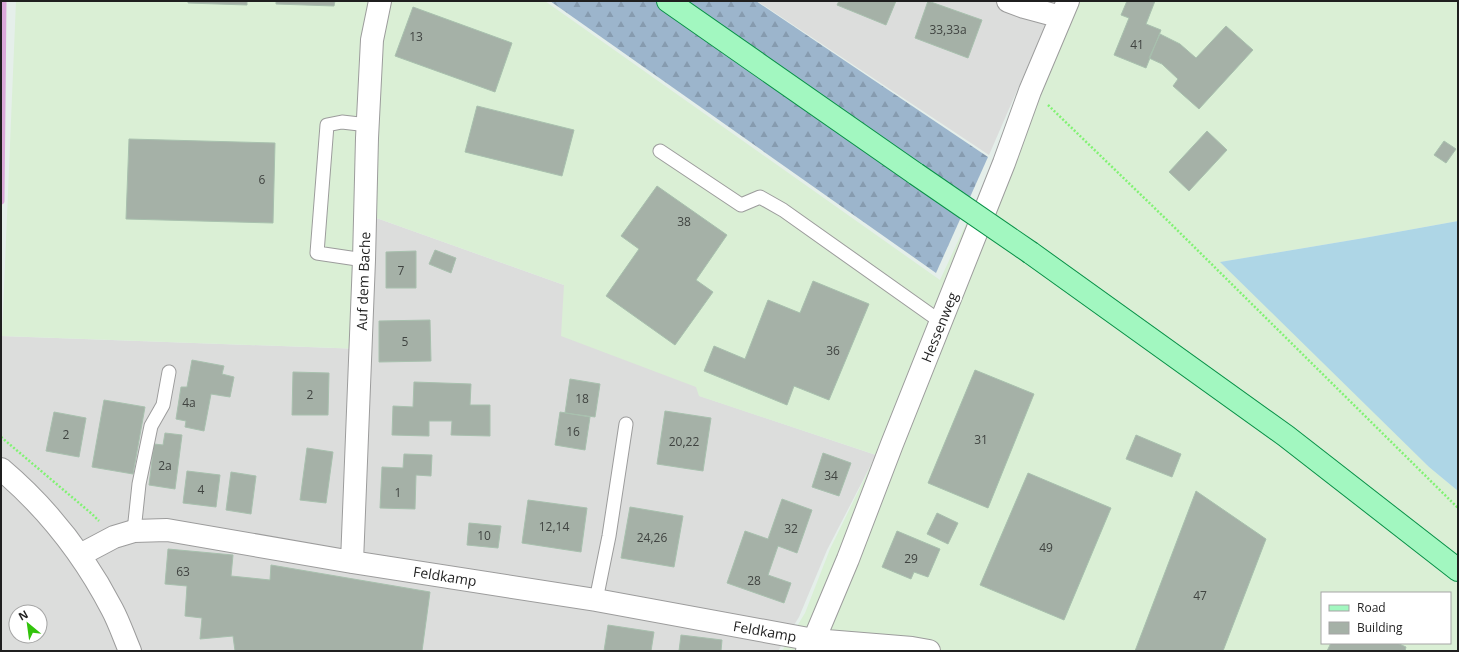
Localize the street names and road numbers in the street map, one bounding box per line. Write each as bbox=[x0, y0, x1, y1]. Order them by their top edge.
street label: Auf dem Bache bbox=[352, 231, 374, 331]
street label: Hessenweg bbox=[916, 289, 962, 365]
street label: Feldkamp bbox=[412, 562, 478, 590]
street label: Feldkamp bbox=[732, 616, 798, 646]

